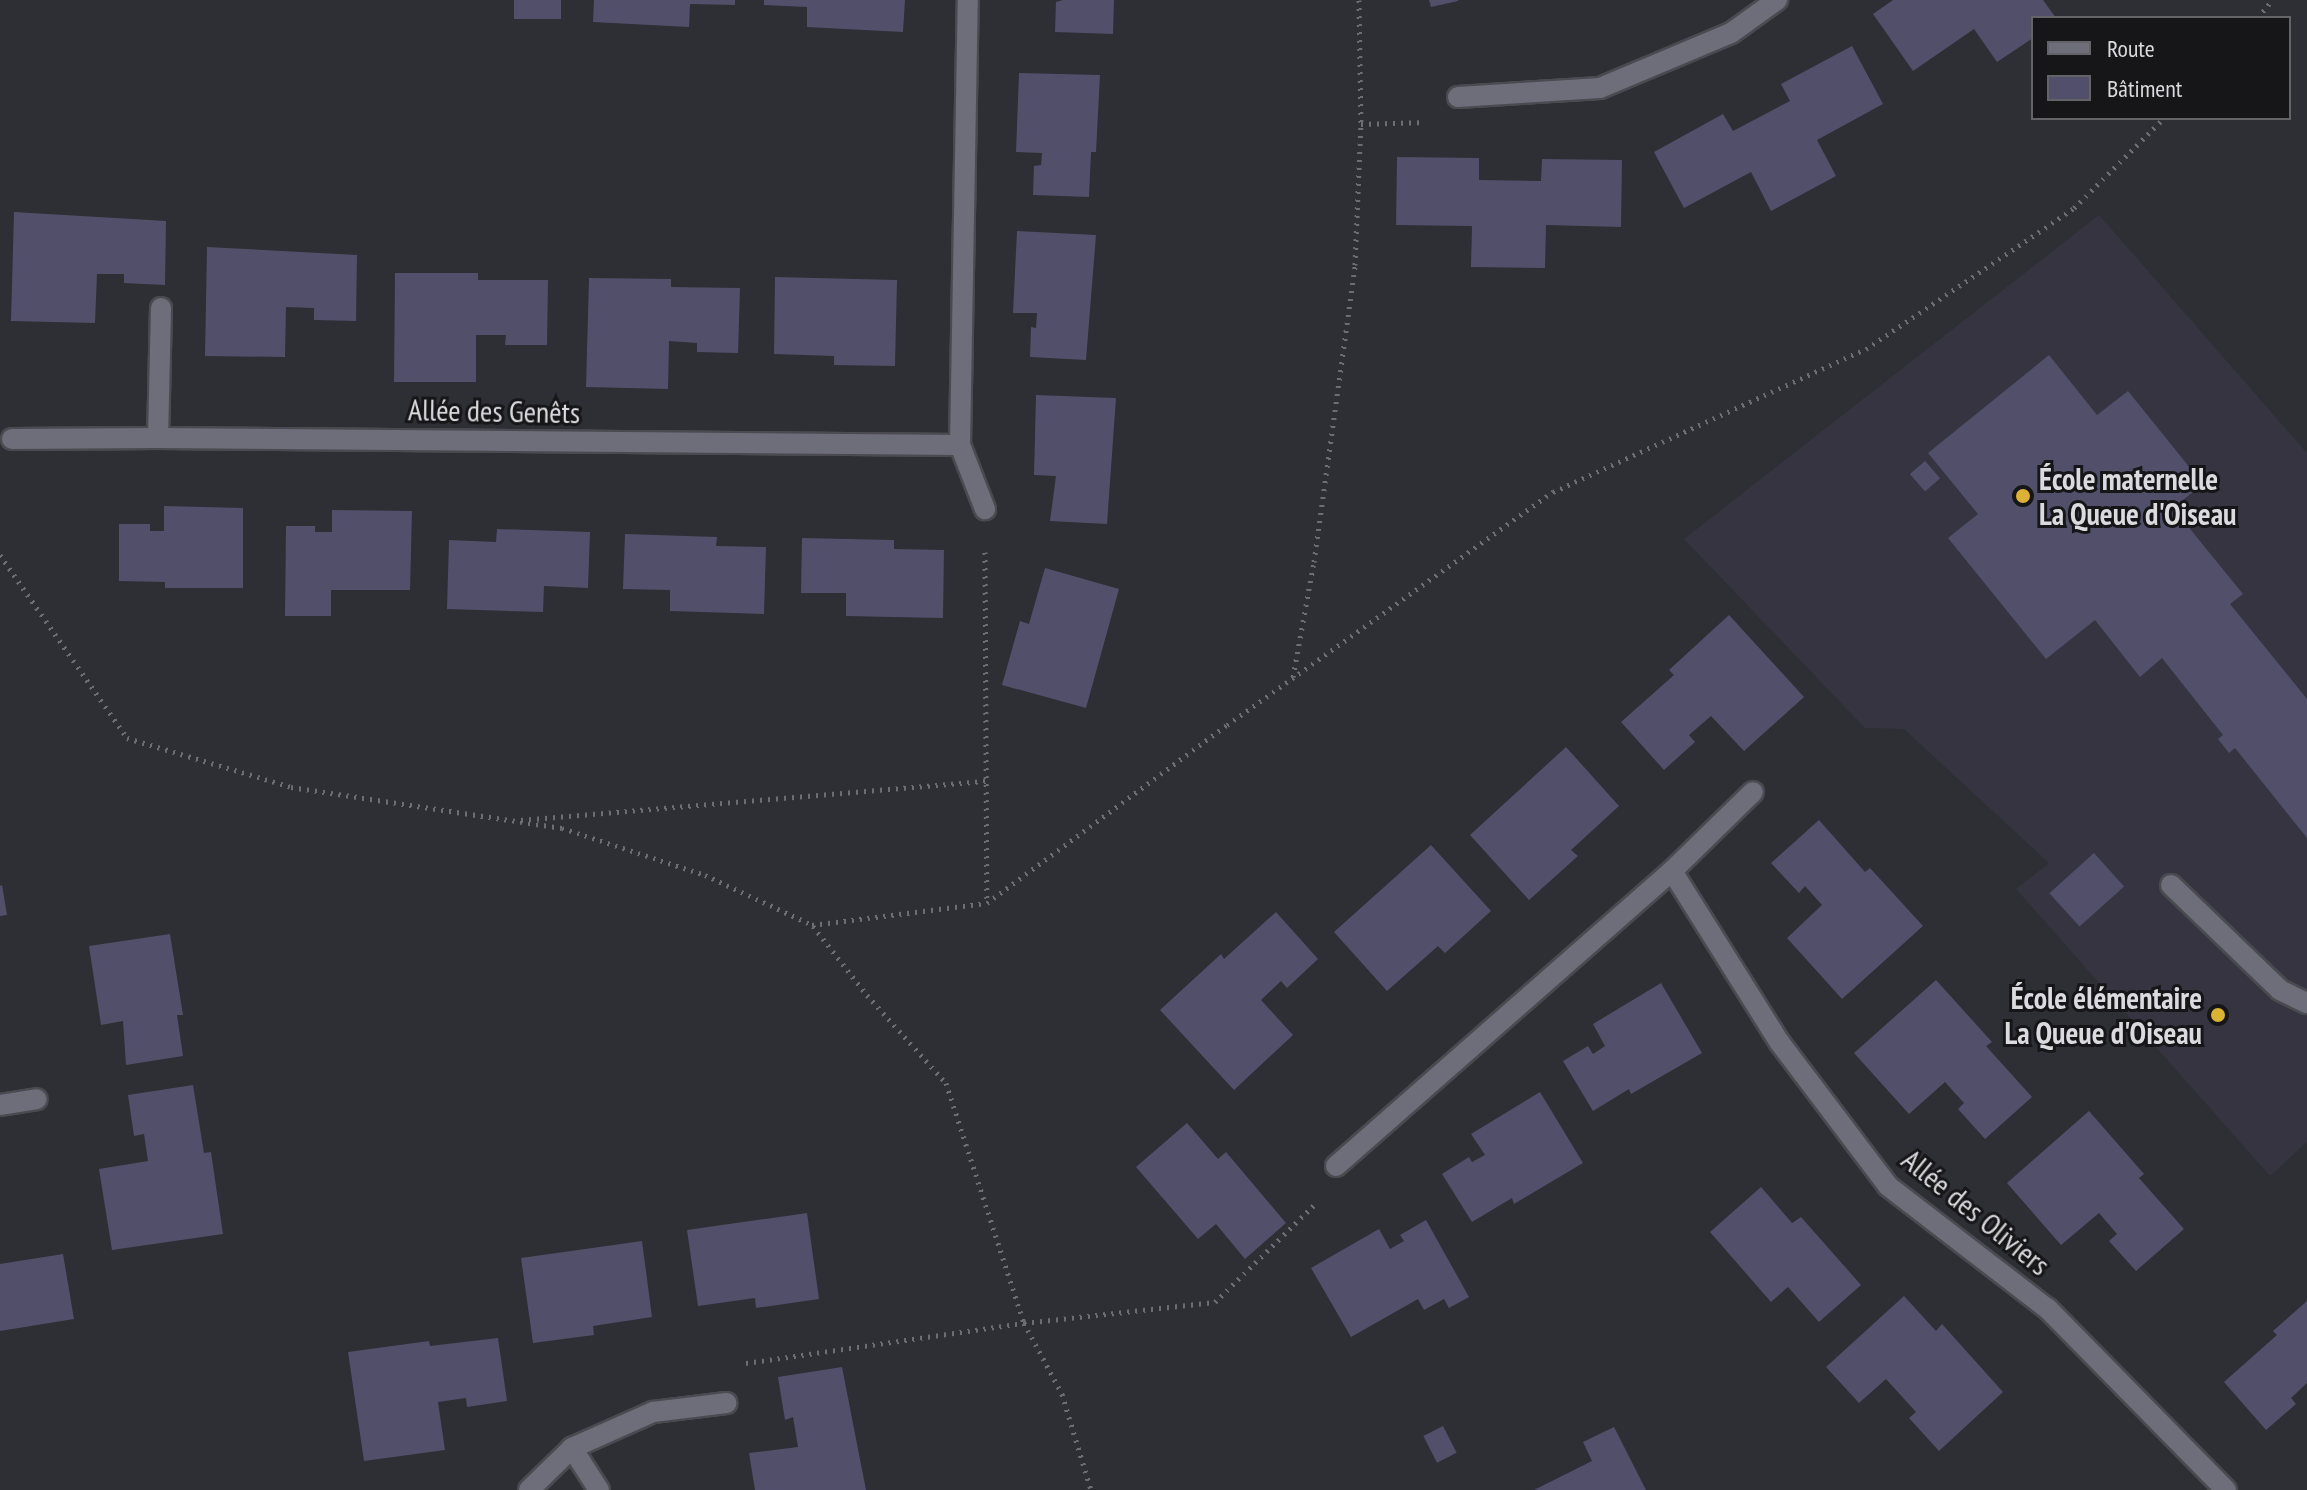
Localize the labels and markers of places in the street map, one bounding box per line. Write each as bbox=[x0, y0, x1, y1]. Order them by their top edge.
place label: École maternelle La Queue d'Oiseau bbox=[2039, 461, 2237, 532]
marker: École maternelle La Queue d'Oiseau bbox=[2014, 487, 2032, 505]
place label: École élémentaire La Queue d'Oiseau bbox=[2004, 980, 2202, 1050]
marker: École élémentaire La Queue d'Oiseau bbox=[2209, 1006, 2227, 1024]

